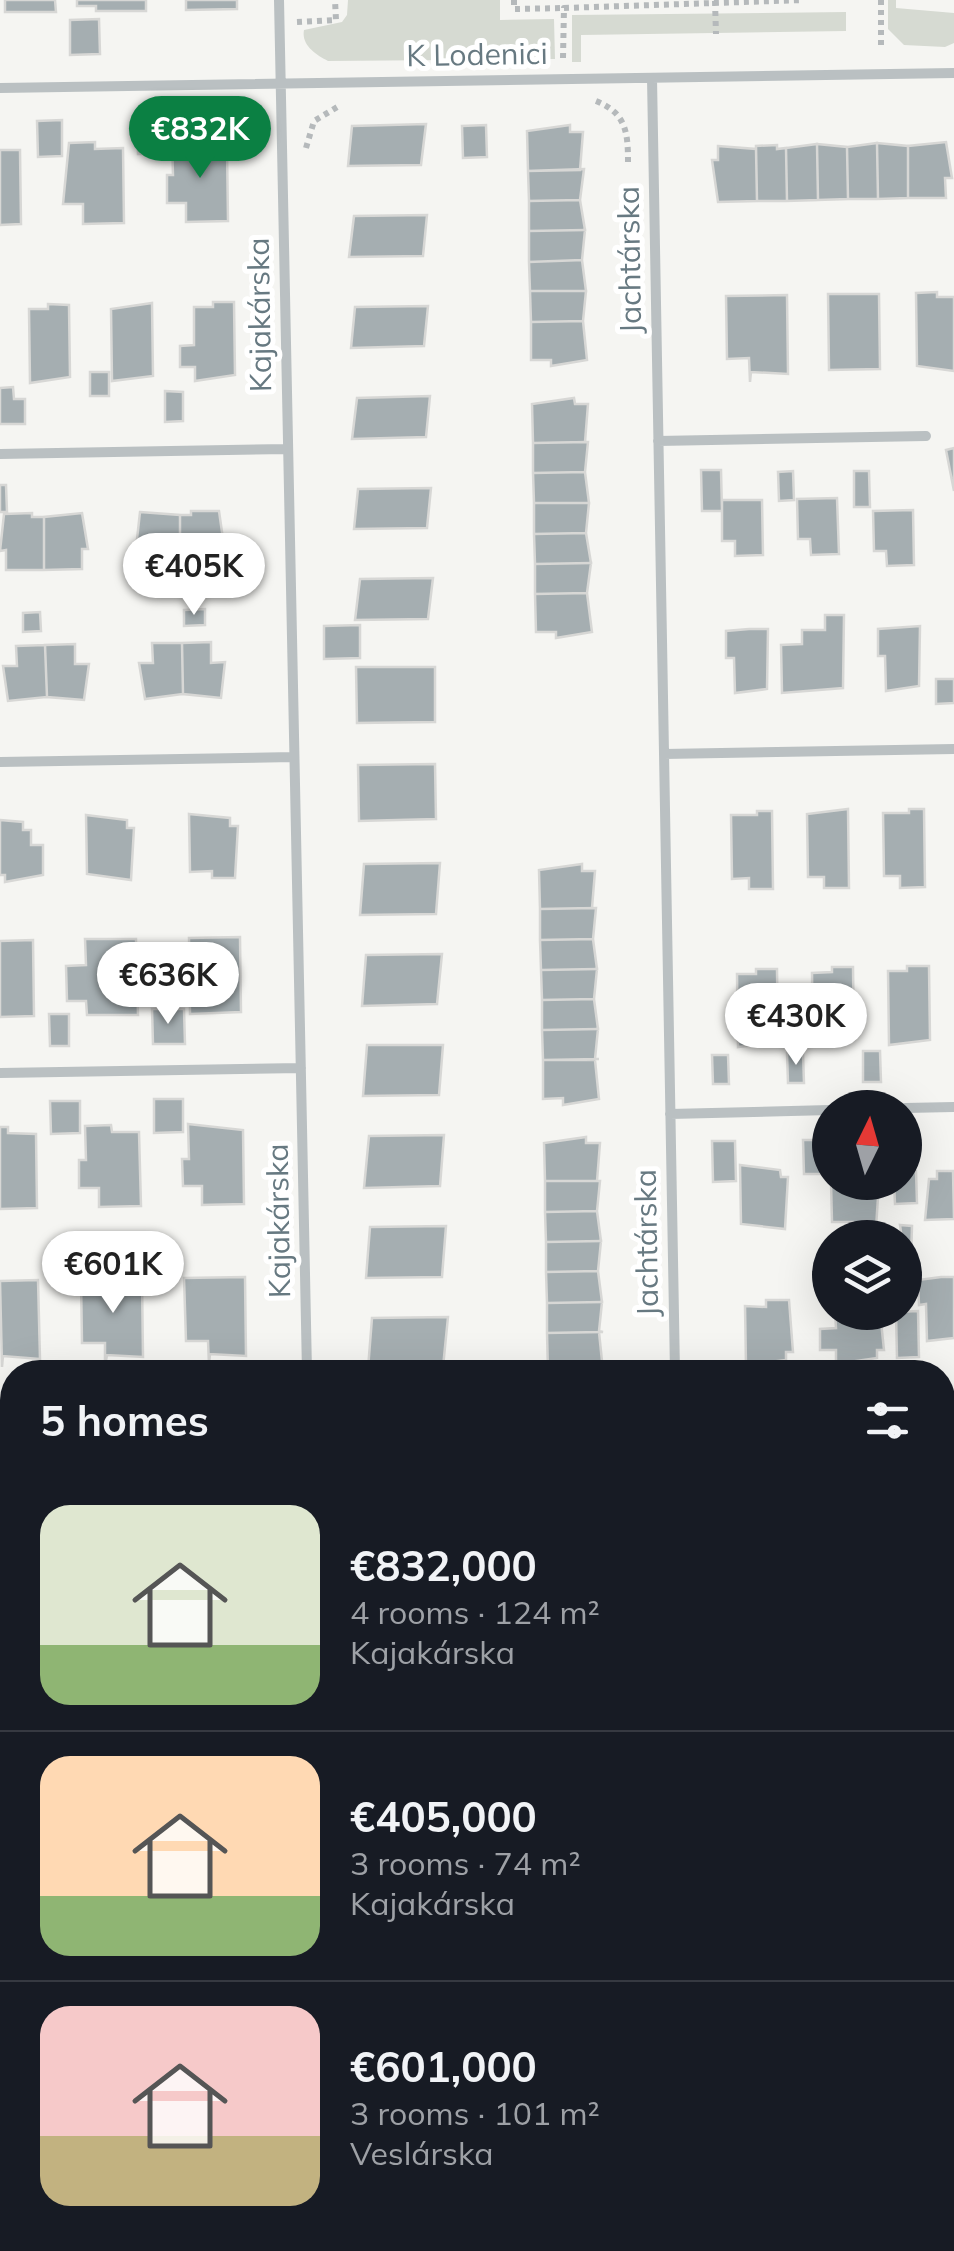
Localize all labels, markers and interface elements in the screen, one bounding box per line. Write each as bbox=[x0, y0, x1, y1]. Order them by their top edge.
street label: K Lodenici bbox=[406, 34, 548, 74]
pin: €832K bbox=[130, 96, 270, 181]
text: €832K bbox=[151, 108, 249, 148]
street label: Jachtárska bbox=[609, 186, 649, 334]
street label: Kajakárska bbox=[239, 237, 279, 393]
pin: €405K bbox=[124, 533, 264, 618]
text: €405K bbox=[145, 545, 243, 585]
pin: €636K bbox=[98, 942, 238, 1027]
text: €636K bbox=[119, 954, 217, 994]
pin: €430K bbox=[726, 983, 866, 1068]
text: €430K bbox=[747, 995, 845, 1035]
north arrow bbox=[812, 1090, 922, 1200]
map controls bbox=[812, 1090, 922, 1330]
street label: Kajakárska bbox=[258, 1143, 298, 1299]
street label: Jachtárska bbox=[626, 1169, 666, 1317]
button: layers bbox=[812, 1220, 922, 1330]
pin: €601K bbox=[43, 1231, 183, 1316]
text: €601K bbox=[64, 1243, 162, 1283]
icon: filters bbox=[860, 1393, 915, 1448]
text: 5 homes bbox=[40, 1394, 209, 1447]
text: €832,000 bbox=[350, 1539, 537, 1592]
icon: home bbox=[120, 1545, 240, 1665]
text: 4 rooms · 124 m² bbox=[350, 1592, 600, 1632]
text: Kajakárska bbox=[350, 1632, 515, 1672]
text: €405,000 bbox=[350, 1790, 537, 1843]
icon: home bbox=[120, 1796, 240, 1916]
text: 3 rooms · 74 m² bbox=[350, 1843, 581, 1883]
text: Kajakárska bbox=[350, 1883, 515, 1923]
text: €601,000 bbox=[350, 2040, 537, 2093]
icon: home bbox=[120, 2046, 240, 2166]
text: 3 rooms · 101 m² bbox=[350, 2093, 600, 2133]
text: Veslárska bbox=[350, 2133, 493, 2173]

